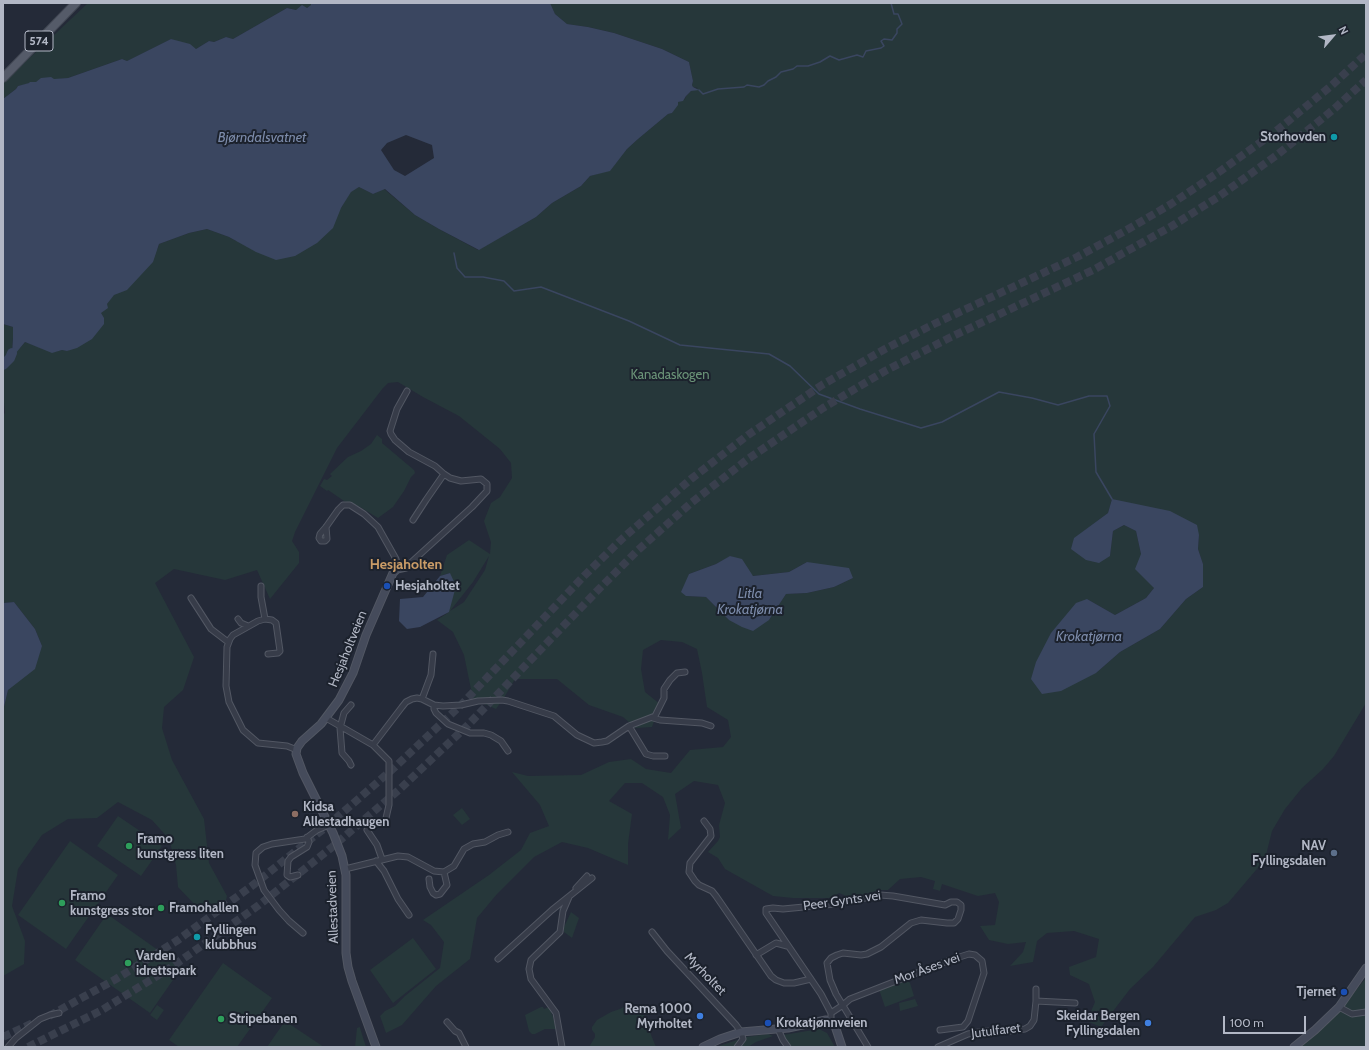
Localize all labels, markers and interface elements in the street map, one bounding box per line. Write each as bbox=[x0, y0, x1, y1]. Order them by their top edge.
north arrow bbox=[1313, 16, 1353, 56]
text: N bbox=[1336, 24, 1352, 37]
road number: 574 bbox=[25, 31, 53, 51]
place label: Storhovden bbox=[1260, 129, 1326, 145]
water label: Bjørndalsvatnet bbox=[218, 130, 306, 146]
marker: Storhovden bbox=[1329, 132, 1339, 142]
park label: Kanadaskogen bbox=[630, 367, 710, 383]
district label: Hesjaholten bbox=[370, 557, 442, 573]
place label: Hesjaholtet bbox=[395, 578, 460, 594]
marker: Hesjaholtet bbox=[382, 581, 392, 591]
water label: Litla Krokatjørna bbox=[717, 586, 783, 618]
street label: Hesjaholtveien bbox=[326, 608, 370, 690]
water label: Krokatjørna bbox=[1056, 629, 1122, 645]
place label: Kidsa Allestadhaugen bbox=[303, 799, 389, 830]
marker: Kidsa Allestadhaugen bbox=[290, 809, 300, 819]
place label: Framo kunstgress liten bbox=[137, 831, 224, 862]
place label: NAV Fyllingsdalen bbox=[1252, 838, 1326, 869]
marker: Framo kunstgress liten bbox=[124, 841, 134, 851]
marker: NAV Fyllingsdalen bbox=[1329, 848, 1339, 858]
street label: Allestadveien bbox=[324, 870, 342, 944]
place label: Framo kunstgress stor bbox=[70, 888, 154, 919]
street label: Peer Gynts vei bbox=[802, 888, 882, 914]
marker: Framo kunstgress stor bbox=[57, 898, 67, 908]
place label: Framohallen bbox=[169, 900, 239, 916]
marker: Framohallen bbox=[156, 903, 166, 913]
place label: Fyllingen klubbhus bbox=[205, 922, 256, 953]
marker: Fyllingen klubbhus bbox=[192, 932, 202, 942]
place label: Varden idrettspark bbox=[136, 948, 196, 979]
street label: Myrholtet bbox=[681, 949, 729, 999]
street label: Mor Åses vei bbox=[892, 950, 962, 988]
marker: Varden idrettspark bbox=[123, 958, 133, 968]
place label: Tjernet bbox=[1296, 984, 1336, 1000]
marker: Tjernet bbox=[1339, 987, 1349, 997]
place label: Rema 1000 Myrholtet bbox=[624, 1001, 692, 1032]
place label: Skeidar Bergen Fyllingsdalen bbox=[1056, 1008, 1140, 1039]
scale bar bbox=[1225, 1008, 1308, 1034]
place label: Stripebanen bbox=[229, 1011, 297, 1027]
marker: Rema 1000 Myrholtet bbox=[695, 1011, 705, 1021]
marker: Stripebanen bbox=[216, 1014, 226, 1024]
place label: Krokatjønnveien bbox=[776, 1015, 868, 1031]
text: 100 m bbox=[1230, 1015, 1264, 1030]
marker: Krokatjønnveien bbox=[763, 1018, 773, 1028]
marker: Skeidar Bergen Fyllingsdalen bbox=[1143, 1018, 1153, 1028]
street label: Jutulfaret bbox=[970, 1020, 1022, 1042]

